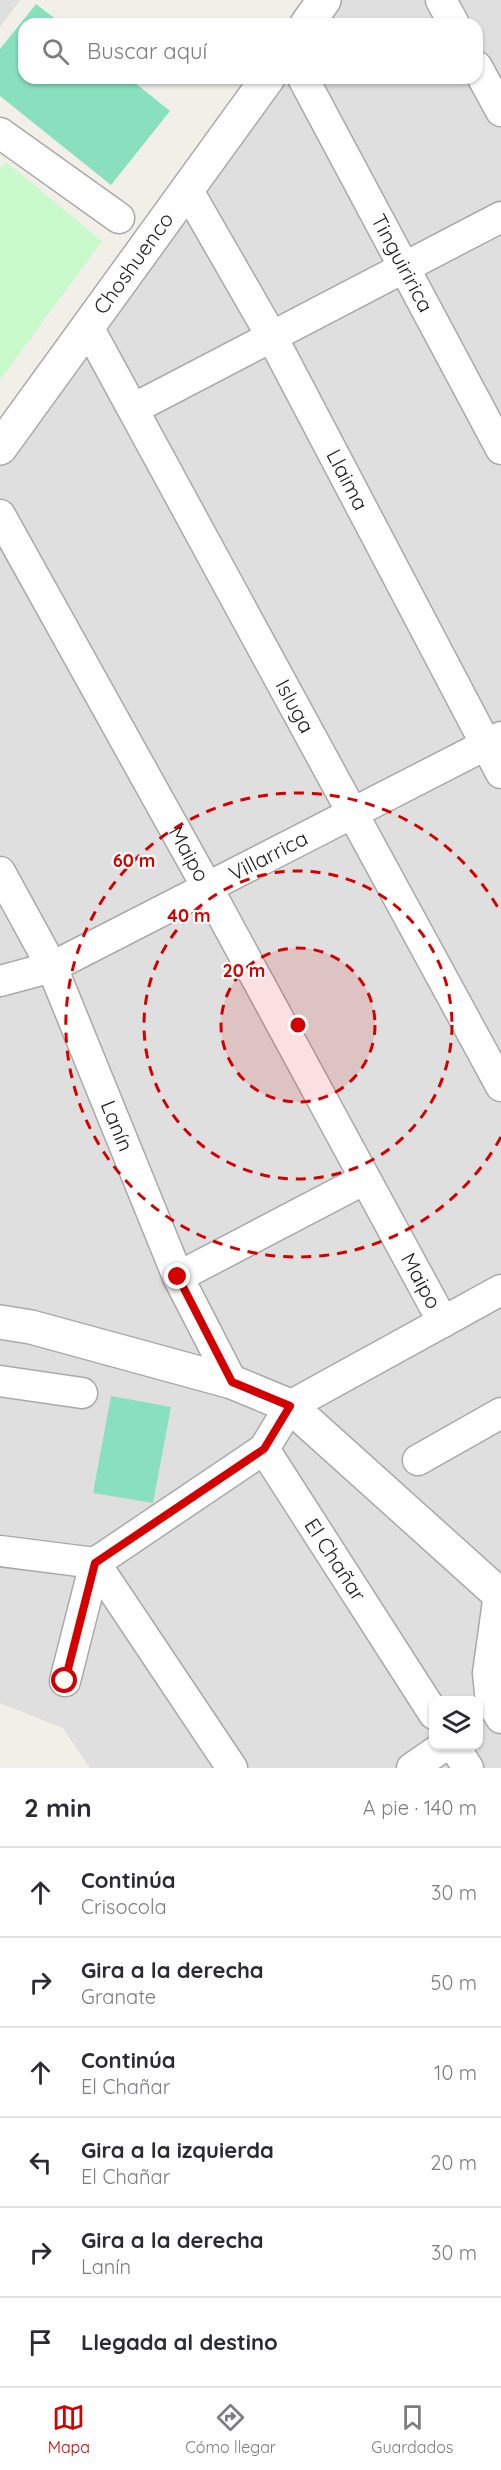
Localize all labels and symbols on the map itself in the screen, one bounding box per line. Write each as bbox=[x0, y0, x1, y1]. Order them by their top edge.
street label: Choshuenco bbox=[87, 207, 179, 319]
street label: Tinguiririca bbox=[366, 209, 440, 316]
street label: Llaima bbox=[321, 444, 375, 514]
street label: Isluga bbox=[270, 675, 320, 737]
street label: Maipo bbox=[164, 821, 215, 886]
street label: Villarrica bbox=[224, 824, 312, 886]
text: 60 m bbox=[113, 849, 155, 872]
text: 40 m bbox=[167, 904, 211, 927]
text: 20 m bbox=[223, 959, 265, 982]
centre of rings bbox=[288, 1015, 308, 1035]
street label: Lanín bbox=[96, 1096, 140, 1155]
street label: Maipo bbox=[396, 1248, 447, 1313]
route end bbox=[164, 1263, 190, 1289]
street label: El Chañar bbox=[299, 1513, 372, 1606]
route start bbox=[51, 1667, 77, 1693]

